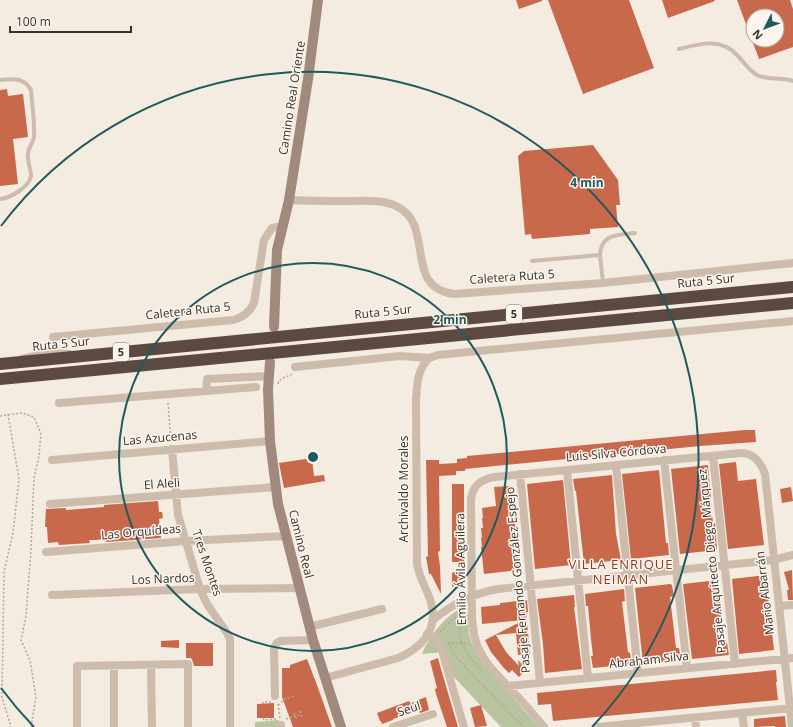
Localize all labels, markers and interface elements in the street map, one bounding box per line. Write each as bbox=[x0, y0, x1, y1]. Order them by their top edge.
scale bar bbox=[10, 8, 131, 34]
north arrow bbox=[745, 8, 785, 48]
text: 100 m bbox=[16, 13, 51, 30]
text: N bbox=[749, 27, 766, 43]
street label: Camino Real Oriente bbox=[274, 39, 309, 156]
text: 4 min bbox=[570, 174, 604, 191]
street label: Caletera Ruta 5 bbox=[469, 265, 555, 288]
street label: Ruta 5 Sur bbox=[676, 269, 736, 292]
street label: Caletera Ruta 5 bbox=[145, 298, 231, 323]
street label: Ruta 5 Sur bbox=[353, 300, 413, 323]
road number: 5 bbox=[506, 305, 522, 323]
text: 2 min bbox=[433, 311, 467, 328]
street label: Ruta 5 Sur bbox=[31, 332, 91, 355]
road number: 5 bbox=[113, 343, 129, 361]
street label: Las Azucenas bbox=[122, 426, 198, 449]
street label: Archivaldo Morales bbox=[395, 435, 412, 543]
street label: Luis Silva Córdova bbox=[565, 440, 667, 465]
centre of rings bbox=[306, 450, 320, 464]
street label: Pasaje Arquitecto Diego Márquez bbox=[693, 468, 730, 654]
street label: El Aleli bbox=[143, 474, 181, 493]
street label: Pasaje Fernando González Espejo bbox=[501, 486, 534, 674]
street label: Camino Real bbox=[285, 508, 318, 580]
street label: Emilio Ávila Aguilera bbox=[451, 513, 470, 625]
street label: Las Orquídeas bbox=[100, 520, 182, 543]
street label: Tres Montes bbox=[188, 527, 227, 599]
street label: Mario Albarrán bbox=[751, 550, 778, 636]
district label: VILLA ENRIQUE NEIMAN bbox=[568, 555, 674, 588]
street label: Los Nardos bbox=[131, 569, 195, 588]
street label: Abraham Silva bbox=[608, 647, 690, 672]
street label: Seúl bbox=[395, 697, 423, 720]

